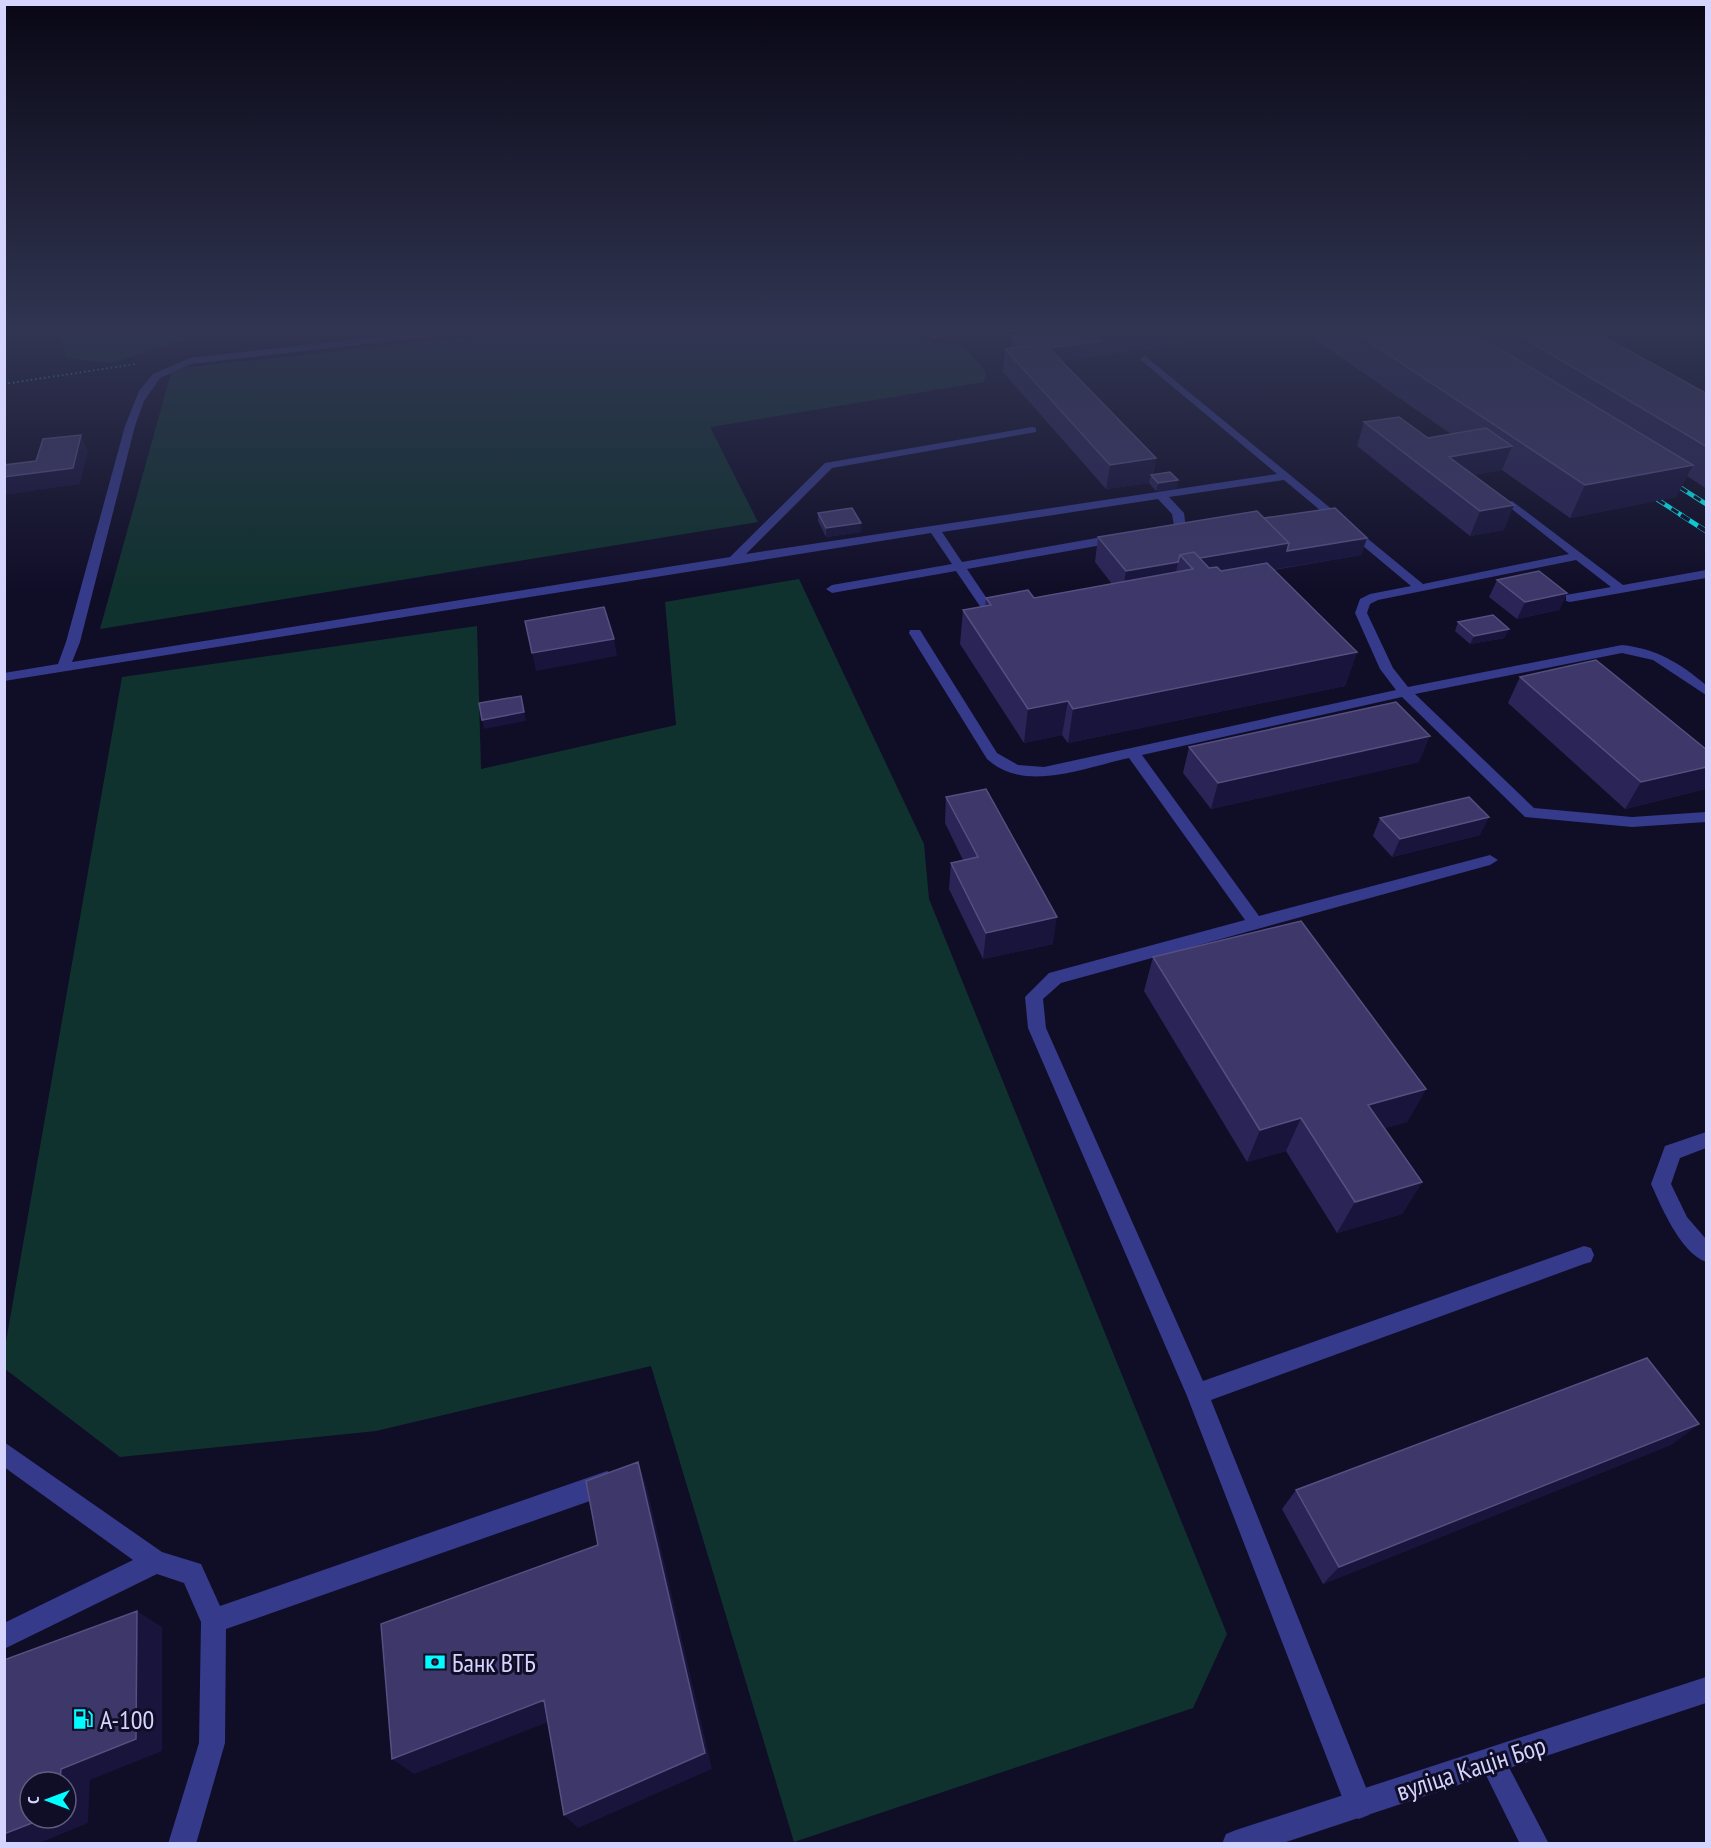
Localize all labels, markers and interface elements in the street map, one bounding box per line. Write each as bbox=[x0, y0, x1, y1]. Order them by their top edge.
place label: Банк ВТБ bbox=[452, 1646, 536, 1679]
bank icon: Банк ВТБ bbox=[423, 1650, 447, 1674]
place label: А-100 bbox=[100, 1703, 154, 1736]
fuel station icon: А-100 bbox=[71, 1707, 95, 1731]
street label: вуліца Кацін Бор bbox=[1392, 1728, 1550, 1808]
north arrow bbox=[18, 1770, 78, 1830]
text: С bbox=[23, 1796, 43, 1804]

